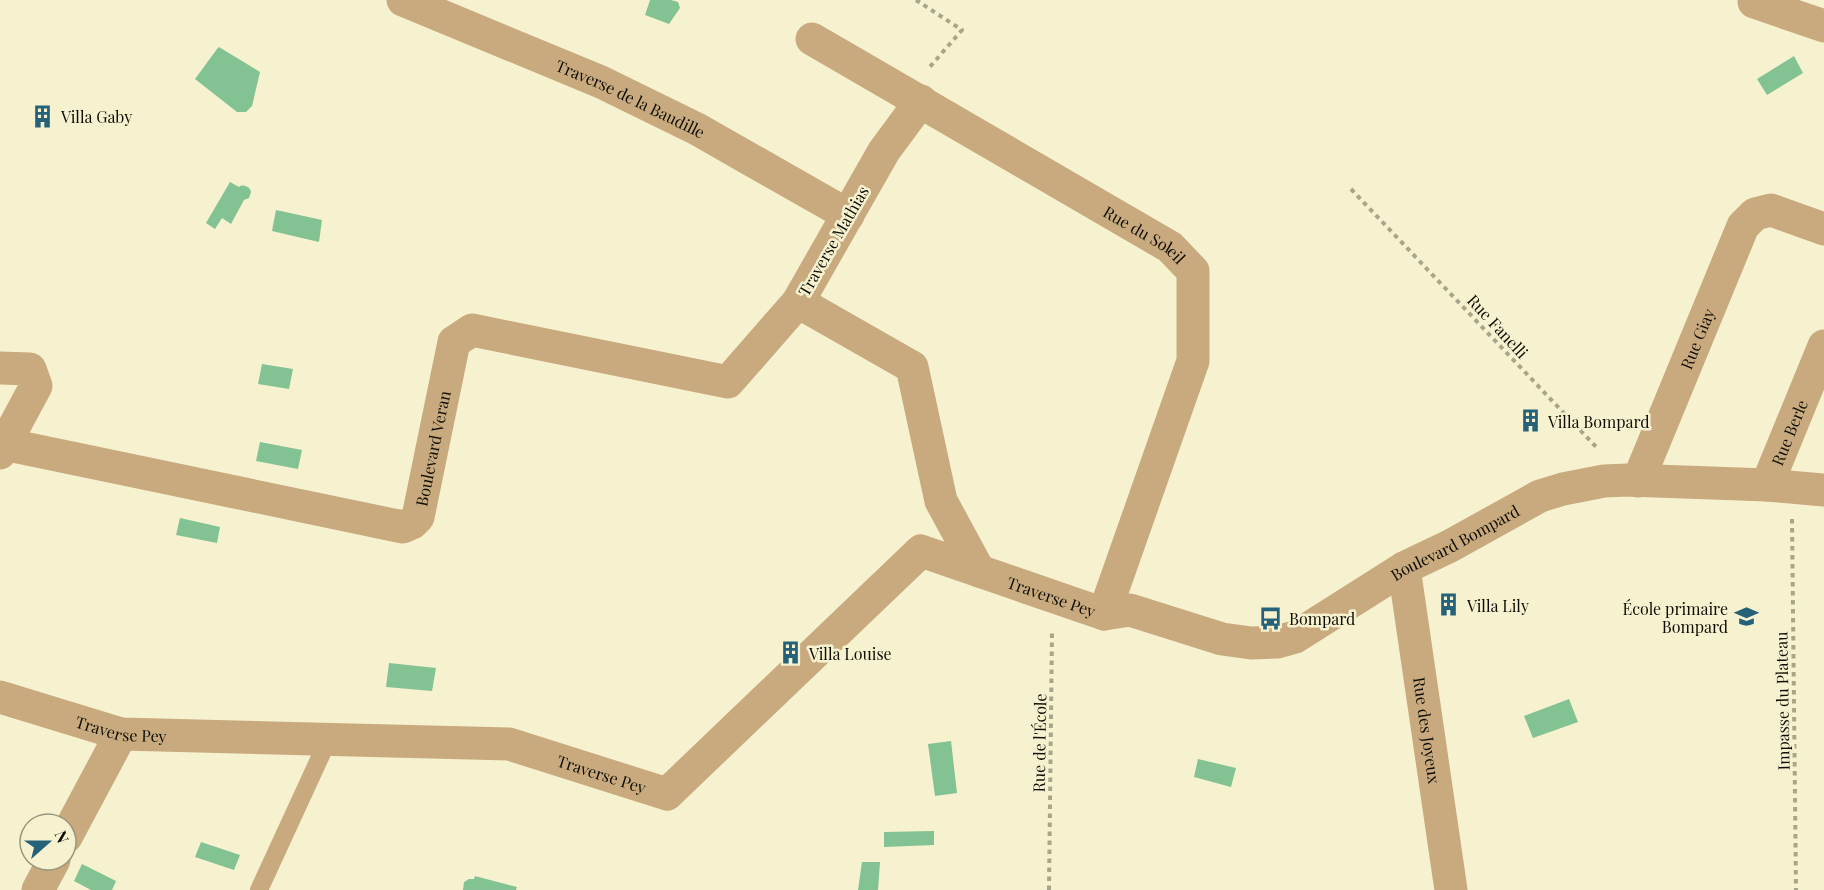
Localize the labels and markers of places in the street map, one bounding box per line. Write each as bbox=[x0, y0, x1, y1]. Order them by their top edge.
building icon: Villa Gaby bbox=[30, 103, 56, 129]
place label: Villa Gaby bbox=[60, 106, 132, 127]
building icon: Villa Bompard bbox=[1517, 408, 1543, 434]
place label: Villa Bompard bbox=[1547, 411, 1650, 432]
building icon: Villa Lily bbox=[1436, 592, 1462, 618]
place label: Villa Lily bbox=[1466, 595, 1529, 616]
place label: École primaire Bompard bbox=[1623, 598, 1728, 637]
school or university icon: École primaire Bompard bbox=[1733, 604, 1759, 630]
bus stop icon: Bompard bbox=[1258, 605, 1284, 631]
place label: Bompard bbox=[1289, 608, 1355, 629]
building icon: Villa Louise bbox=[778, 640, 804, 666]
place label: Villa Louise bbox=[808, 643, 892, 664]

